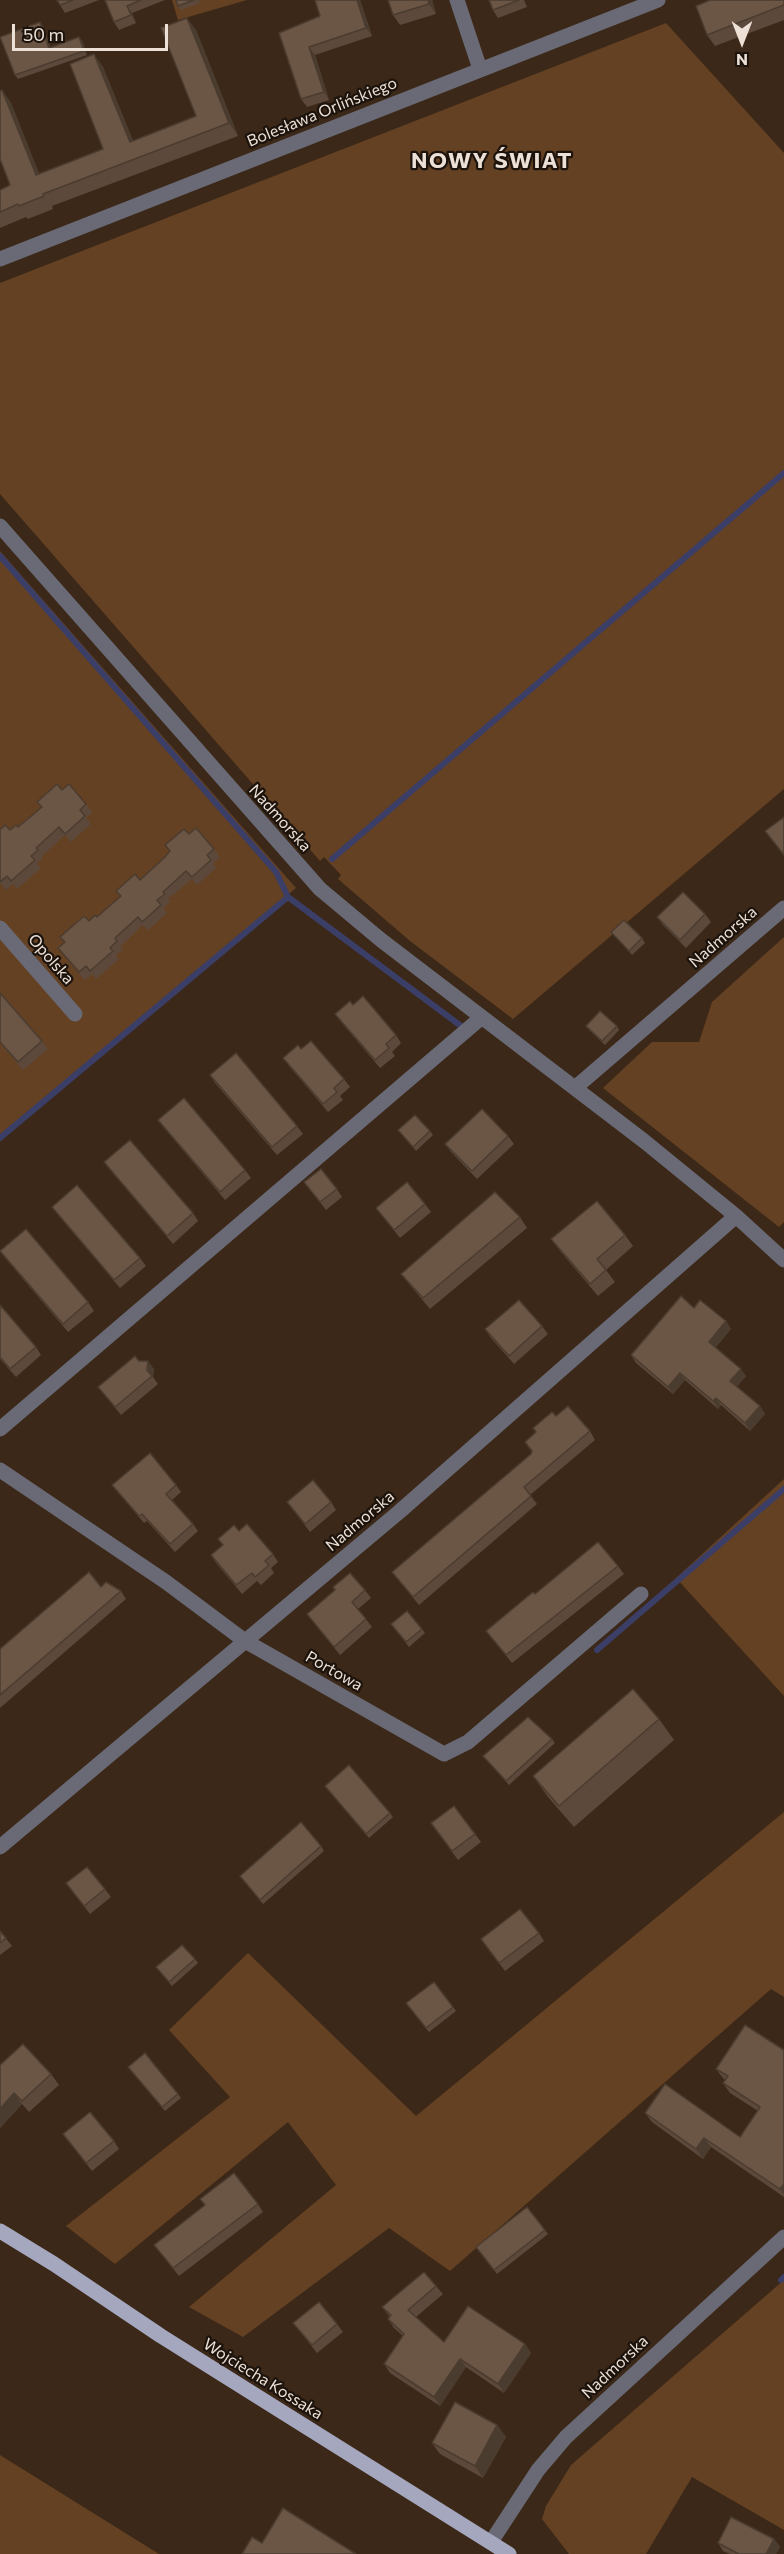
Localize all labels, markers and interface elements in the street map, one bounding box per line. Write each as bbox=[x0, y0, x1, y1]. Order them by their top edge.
scale bar bbox=[15, 12, 171, 50]
north arrow bbox=[712, 12, 772, 72]
text: 50 m bbox=[23, 23, 64, 45]
text: N bbox=[736, 51, 748, 70]
street label: Bolesława Orlińskiego bbox=[244, 73, 400, 151]
district label: NOWY ŚWIAT bbox=[411, 148, 573, 174]
street label: Nadmorska bbox=[245, 781, 315, 855]
street label: Nadmorska bbox=[685, 902, 761, 972]
street label: Opolska bbox=[24, 930, 78, 988]
street label: Nadmorska bbox=[322, 1487, 398, 1555]
street label: Portowa bbox=[302, 1647, 366, 1695]
street label: Nadmorska bbox=[578, 2331, 652, 2403]
street label: Wojciecha Kossaka bbox=[200, 2334, 326, 2424]

